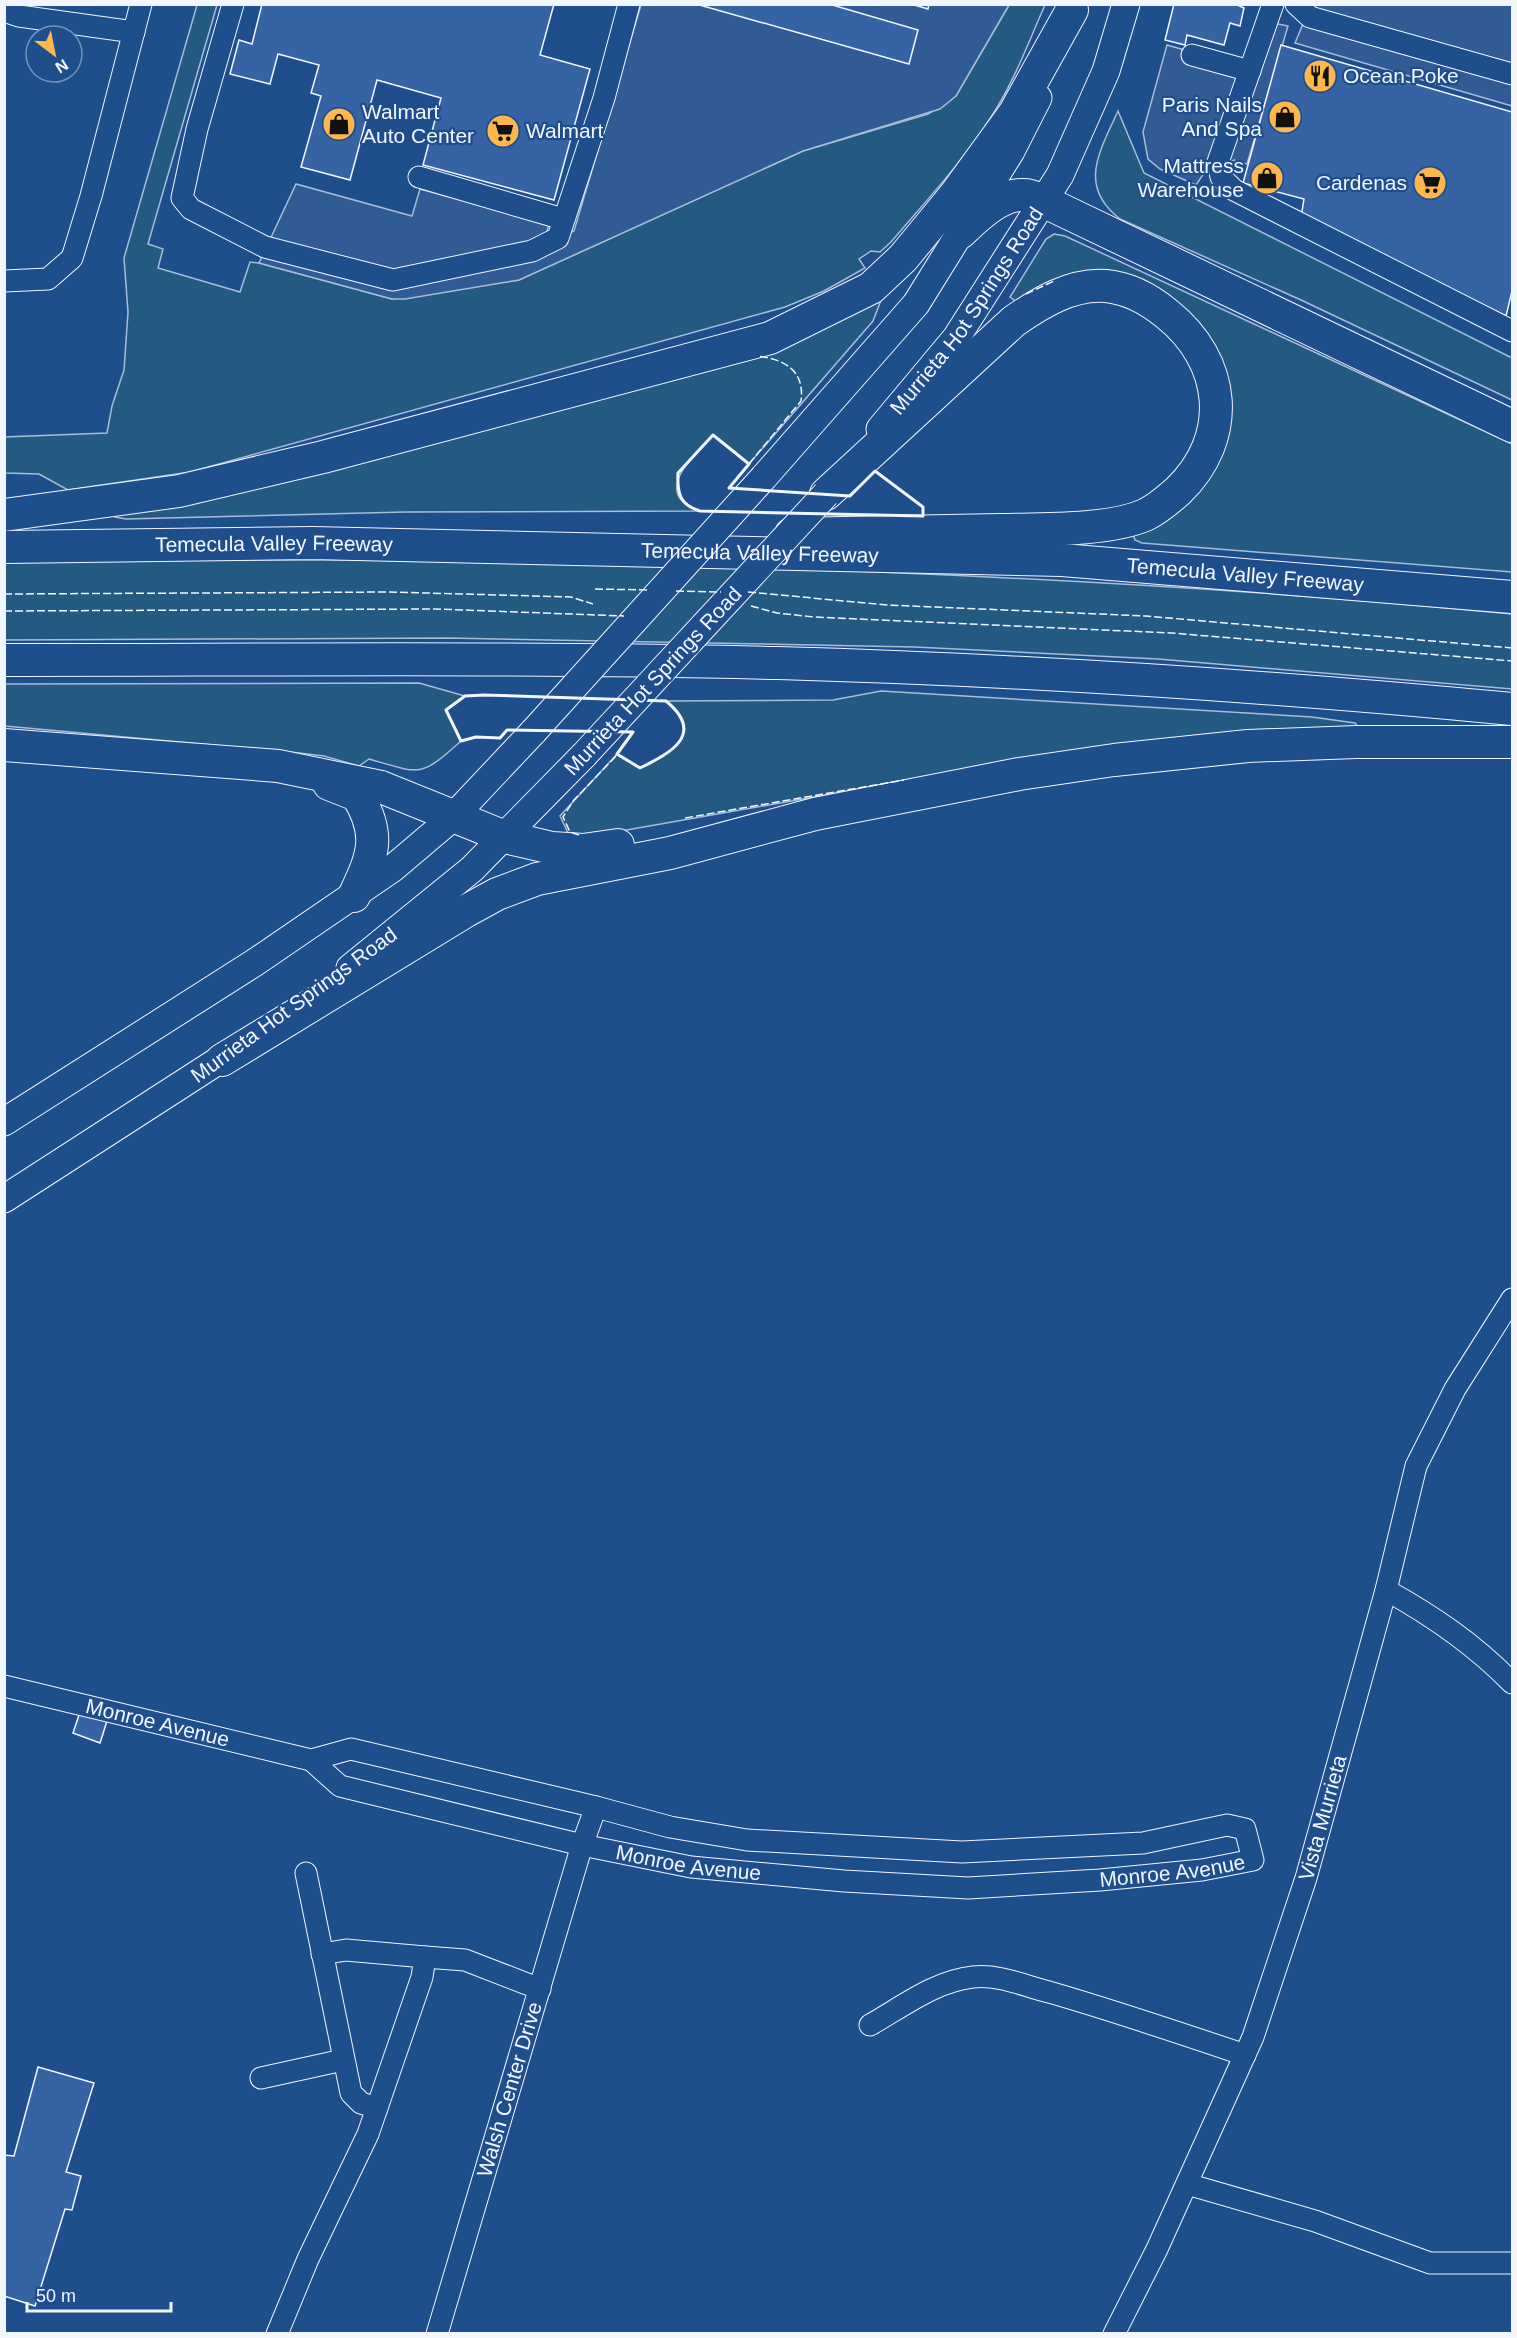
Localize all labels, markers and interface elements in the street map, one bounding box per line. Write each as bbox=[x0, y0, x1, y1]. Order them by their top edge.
north arrow bbox=[24, 24, 84, 84]
text: N bbox=[52, 56, 71, 77]
restaurant icon: Ocean Poke bbox=[1302, 58, 1338, 94]
place label: Ocean Poke bbox=[1343, 64, 1459, 87]
place label: Paris Nails And Spa bbox=[1162, 93, 1262, 140]
shop icon: Paris Nails And Spa bbox=[1267, 99, 1303, 135]
place label: Walmart Auto Center bbox=[362, 100, 474, 147]
shop icon: Walmart Auto Center bbox=[321, 106, 357, 142]
supermarket icon: Walmart bbox=[485, 113, 521, 149]
place label: Walmart bbox=[526, 119, 604, 142]
place label: Mattress Warehouse bbox=[1137, 154, 1244, 201]
shop icon: Mattress Warehouse bbox=[1249, 160, 1285, 196]
supermarket icon: Cardenas bbox=[1412, 165, 1448, 201]
place label: Cardenas bbox=[1316, 171, 1407, 194]
street label: Murrieta Hot Springs Road bbox=[885, 203, 1047, 419]
street label: Temecula Valley Freeway bbox=[155, 531, 394, 556]
street label: Temecula Valley Freeway bbox=[641, 538, 880, 567]
street label: Temecula Valley Freeway bbox=[1126, 553, 1365, 596]
street label: Murrieta Hot Springs Road bbox=[559, 582, 746, 779]
street label: Murrieta Hot Springs Road bbox=[186, 922, 401, 1087]
street label: Monroe Avenue bbox=[84, 1694, 232, 1751]
street label: Vista Murrieta bbox=[1294, 1752, 1351, 1883]
street label: Monroe Avenue bbox=[614, 1840, 762, 1884]
street label: Monroe Avenue bbox=[1098, 1850, 1247, 1891]
street label: Walsh Center Drive bbox=[472, 1999, 546, 2180]
scale bar bbox=[27, 2275, 171, 2313]
text: 50 m bbox=[36, 2286, 76, 2306]

